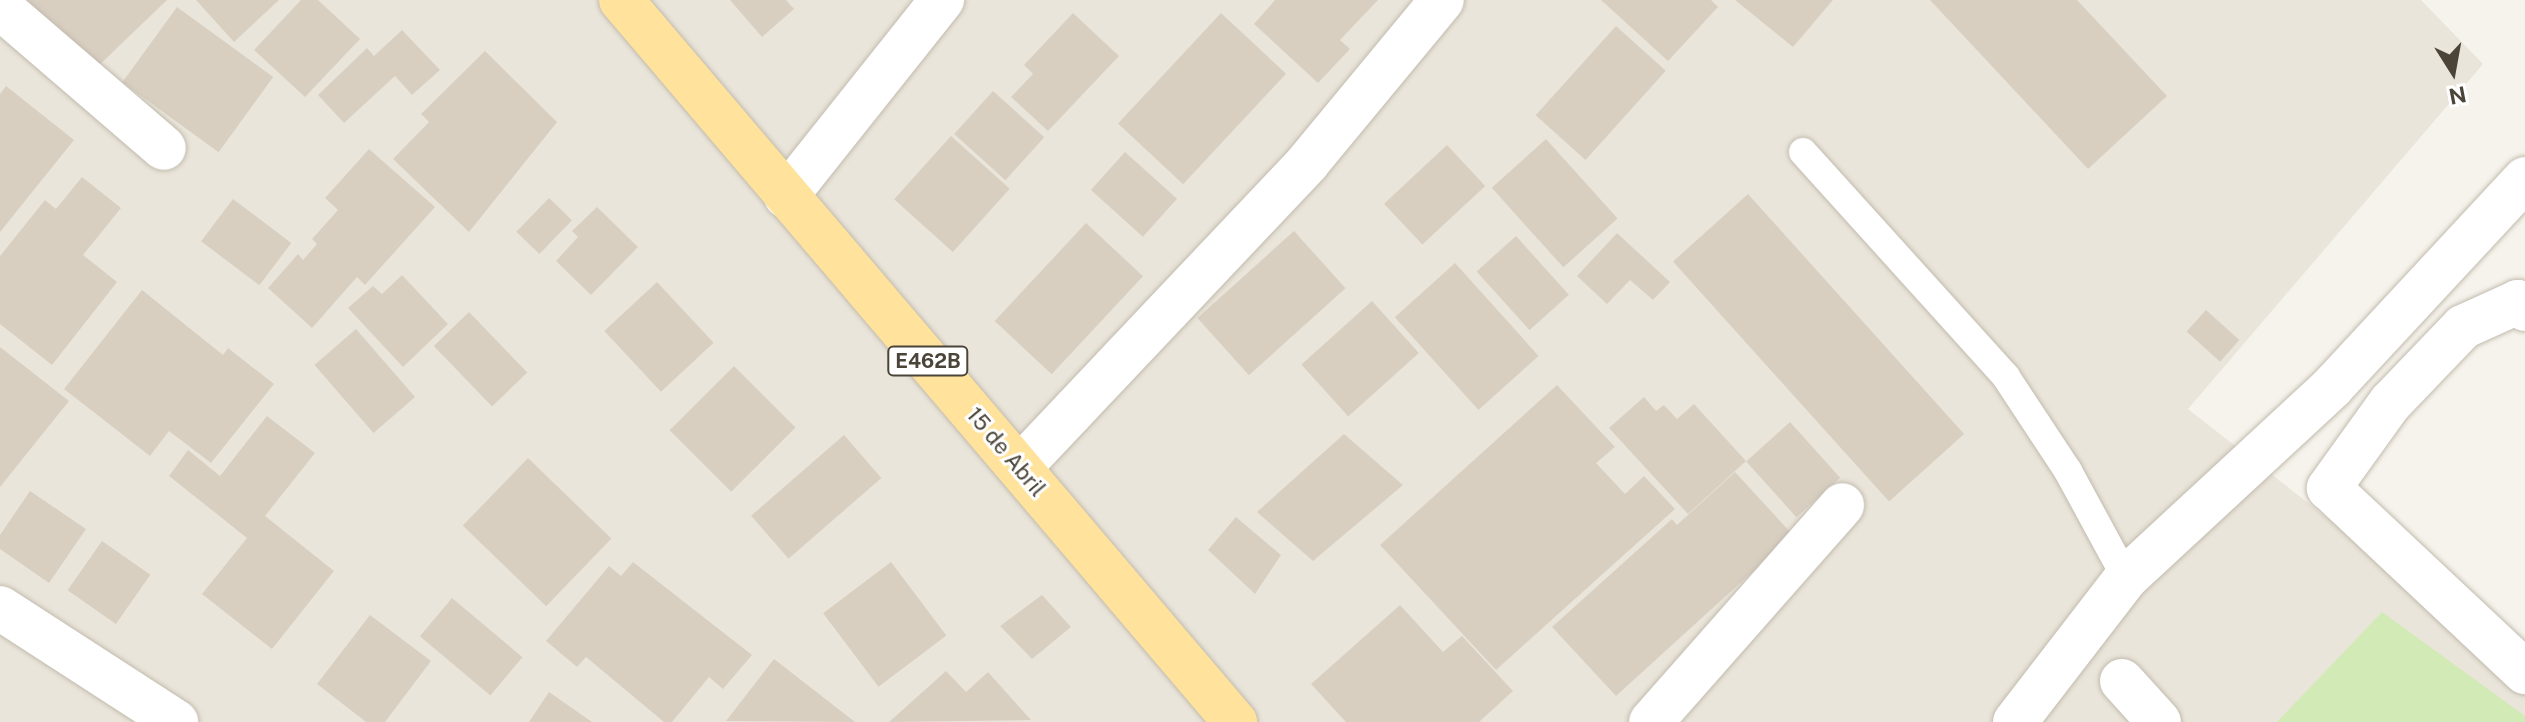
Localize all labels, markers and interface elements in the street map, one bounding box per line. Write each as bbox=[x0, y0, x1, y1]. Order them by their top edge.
north arrow bbox=[2413, 32, 2493, 112]
text: N bbox=[2447, 81, 2469, 110]
road number: E462B bbox=[886, 345, 970, 377]
street label: 15 de Abril bbox=[961, 402, 1051, 502]

